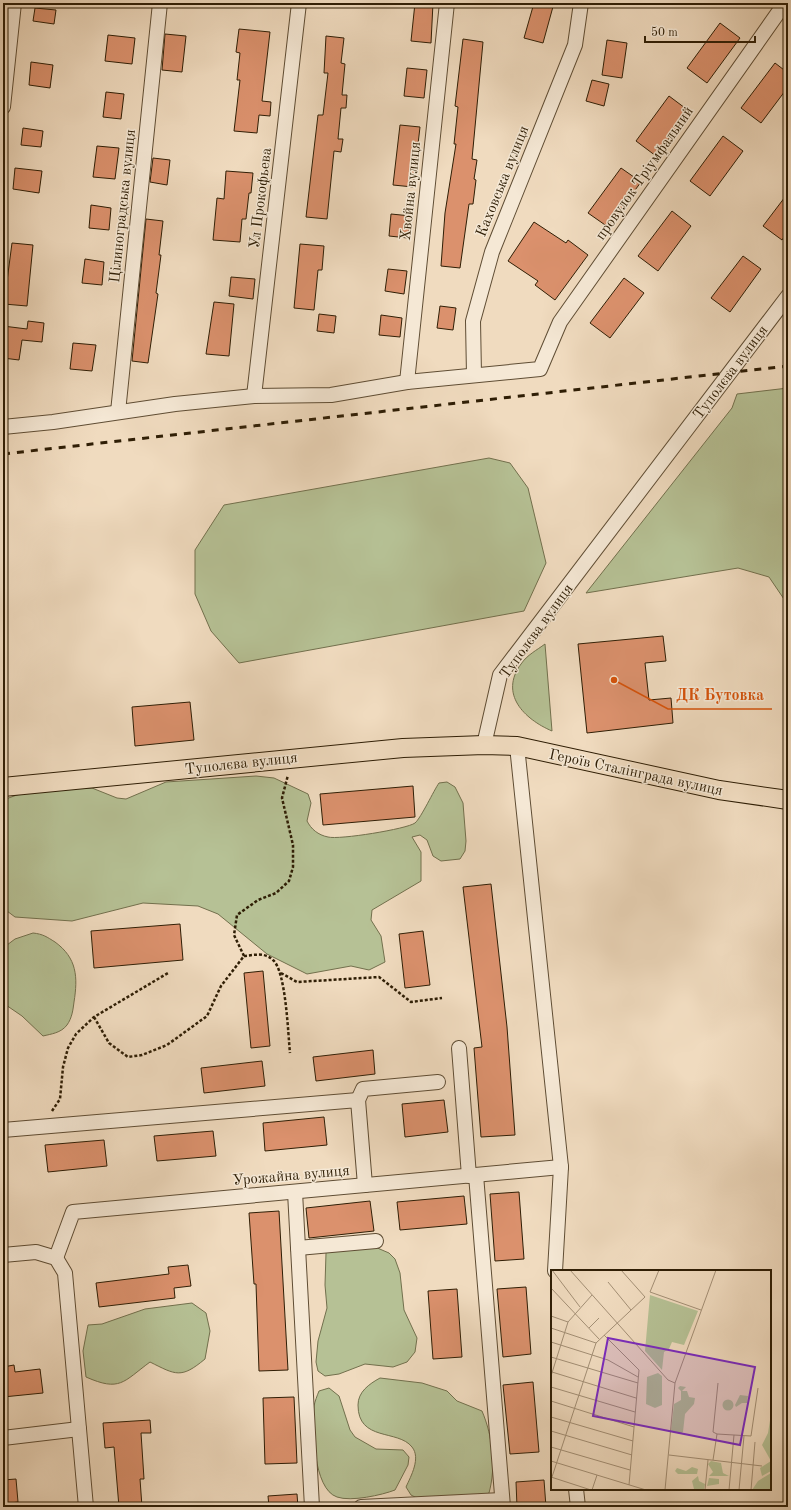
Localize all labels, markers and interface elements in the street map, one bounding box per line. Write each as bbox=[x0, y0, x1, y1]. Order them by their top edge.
scale bar bbox=[645, 18, 755, 44]
text: 50 m bbox=[651, 26, 678, 39]
street label: провулок Тріумфальний bbox=[593, 104, 697, 243]
street label: Каховська вулиця bbox=[474, 124, 533, 239]
street label: Цілиноградська вулиця bbox=[108, 128, 139, 284]
street label: Хвойна вулиця bbox=[399, 141, 424, 242]
street label: Ул Прокофьева bbox=[248, 146, 275, 250]
street label: Туполєва вулиця bbox=[691, 323, 771, 423]
street label: Туполєва вулиця bbox=[498, 581, 577, 682]
callout: ДК Бутовка bbox=[668, 681, 772, 709]
text: ДК Бутовка bbox=[676, 688, 764, 704]
street label: Героїв Сталінграда вулиця bbox=[547, 748, 724, 799]
street label: Туполєва вулиця bbox=[184, 751, 299, 778]
street label: Урожайна вулиця bbox=[232, 1164, 351, 1189]
inset map bbox=[551, 1270, 771, 1490]

